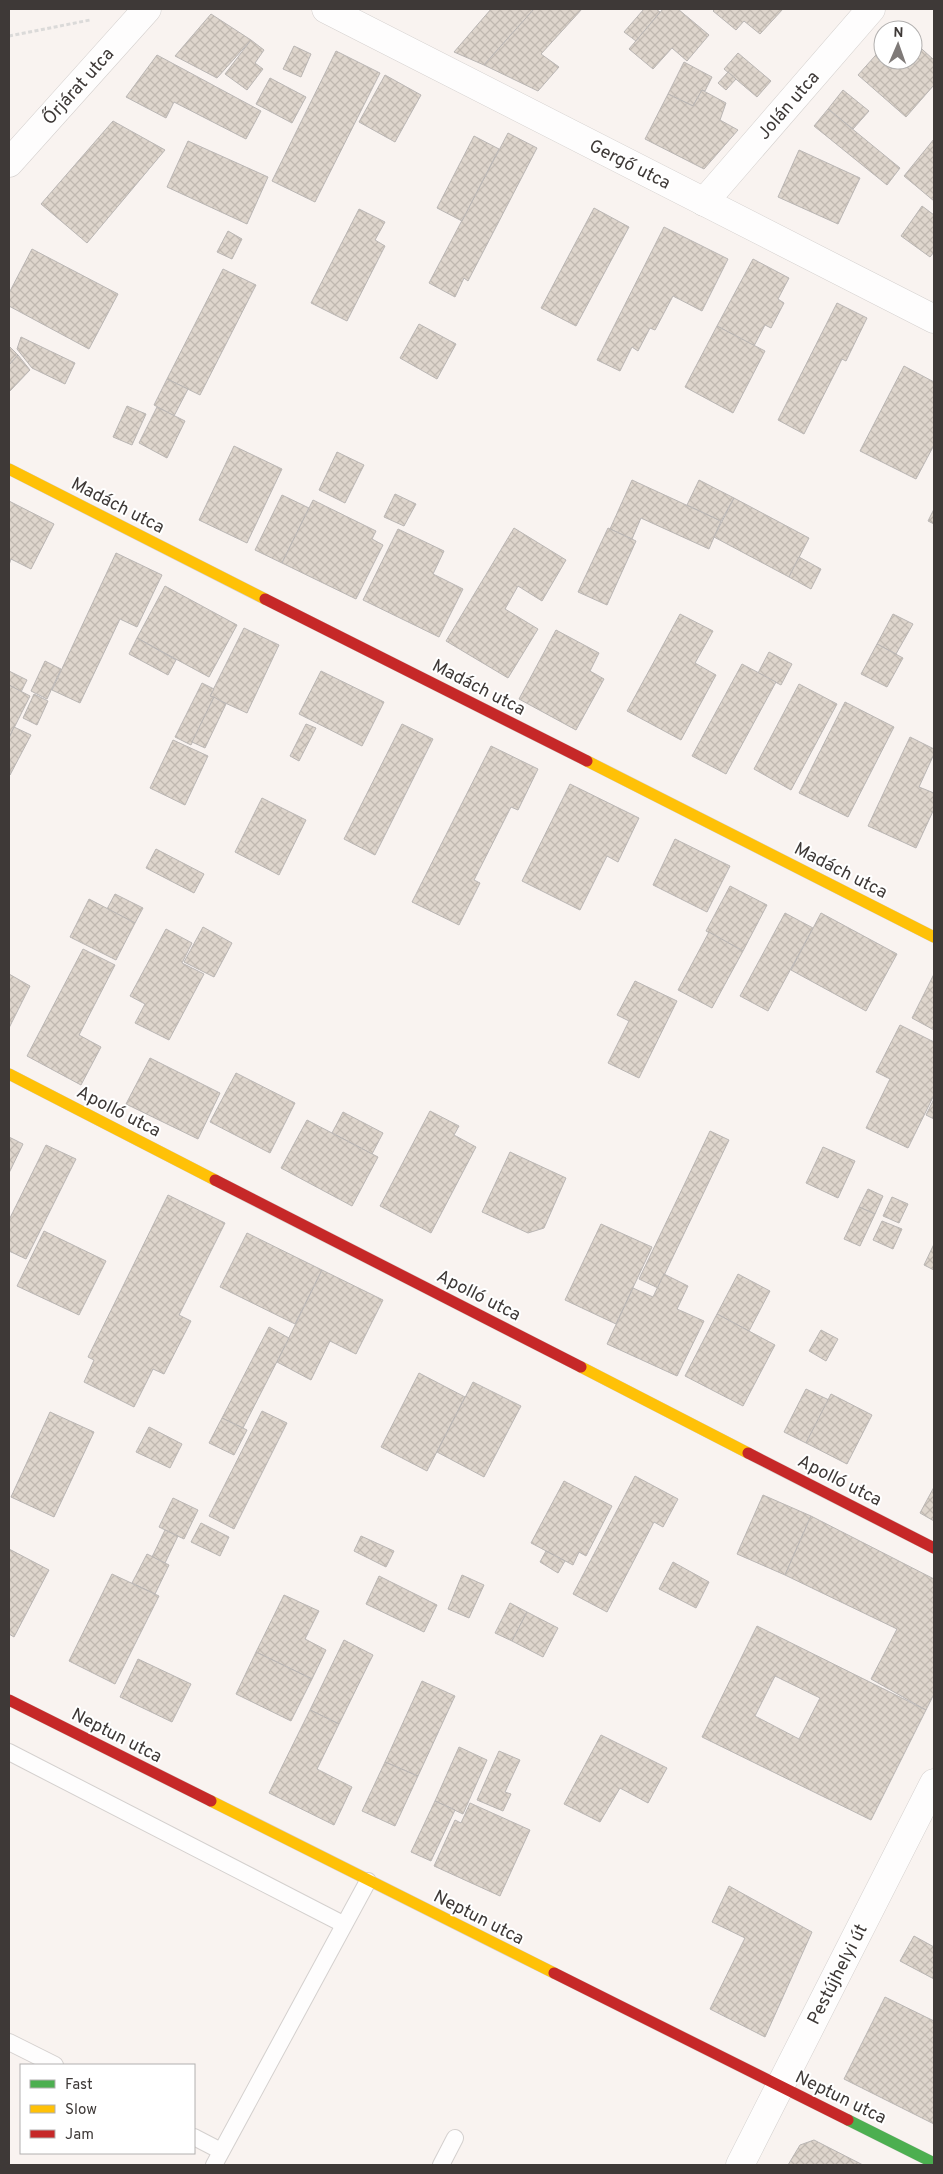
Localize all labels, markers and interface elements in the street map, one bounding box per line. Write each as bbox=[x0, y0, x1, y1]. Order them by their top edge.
north arrow bbox=[873, 20, 923, 70]
text: N bbox=[893, 25, 904, 42]
street label: Őrjárat utca bbox=[37, 42, 120, 130]
street label: Jolán utca bbox=[753, 67, 825, 145]
street label: Gergő utca bbox=[585, 135, 674, 196]
street label: Madách utca bbox=[67, 473, 168, 540]
street label: Madách utca bbox=[428, 655, 529, 722]
street label: Madách utca bbox=[790, 838, 891, 905]
street label: Apolló utca bbox=[72, 1081, 164, 1143]
street label: Apolló utca bbox=[432, 1265, 524, 1327]
street label: Apolló utca bbox=[793, 1450, 885, 1512]
street label: Neptun utca bbox=[67, 1704, 165, 1769]
street label: Neptun utca bbox=[429, 1886, 527, 1951]
street label: Pestújhelyi út bbox=[803, 1920, 874, 2029]
legend bbox=[20, 2064, 195, 2154]
street label: Neptun utca bbox=[791, 2066, 890, 2130]
text: Fast bbox=[65, 2076, 93, 2095]
text: Slow bbox=[65, 2101, 97, 2120]
text: Jam bbox=[65, 2126, 94, 2145]

